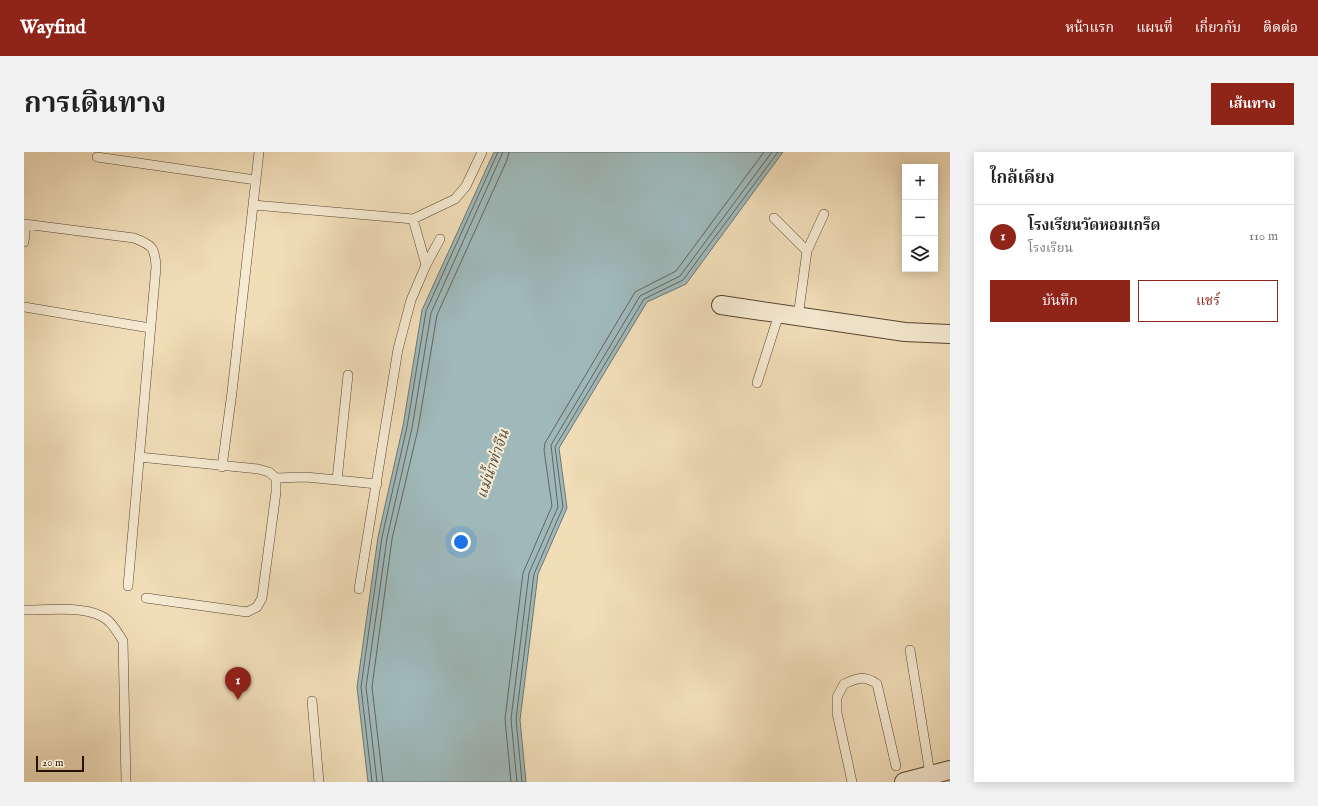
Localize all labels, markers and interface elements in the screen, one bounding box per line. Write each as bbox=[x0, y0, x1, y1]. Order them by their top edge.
text: Wayfind bbox=[20, 16, 86, 40]
text: หน้าแรก bbox=[1065, 19, 1114, 37]
text: แผนที่ bbox=[1136, 19, 1173, 37]
text: เกี่ยวกับ bbox=[1195, 19, 1241, 37]
text: ติดต่อ bbox=[1263, 19, 1298, 37]
button: เส้นทาง bbox=[1211, 83, 1294, 125]
text: การเดินทาง bbox=[24, 87, 166, 122]
map controls bbox=[902, 164, 938, 272]
button: + bbox=[902, 164, 938, 200]
text: ใกล้เคียง bbox=[990, 168, 1055, 189]
button: − bbox=[902, 200, 938, 236]
text: โรงเรียนวัดหอมเกร็ด bbox=[1028, 216, 1161, 235]
text: 1 bbox=[1001, 228, 1005, 245]
text: 110 m bbox=[1249, 228, 1278, 245]
button: layers bbox=[902, 236, 938, 272]
text: โรงเรียน bbox=[1028, 240, 1073, 257]
button: บันทึก bbox=[990, 280, 1130, 322]
button: แชร์ bbox=[1138, 280, 1278, 322]
water label: แม่น้ำท่าจีน bbox=[470, 426, 514, 501]
your location bbox=[451, 532, 471, 552]
pin: 1 bbox=[225, 667, 251, 700]
scale bar bbox=[36, 754, 84, 773]
text: 20 m bbox=[42, 756, 63, 770]

